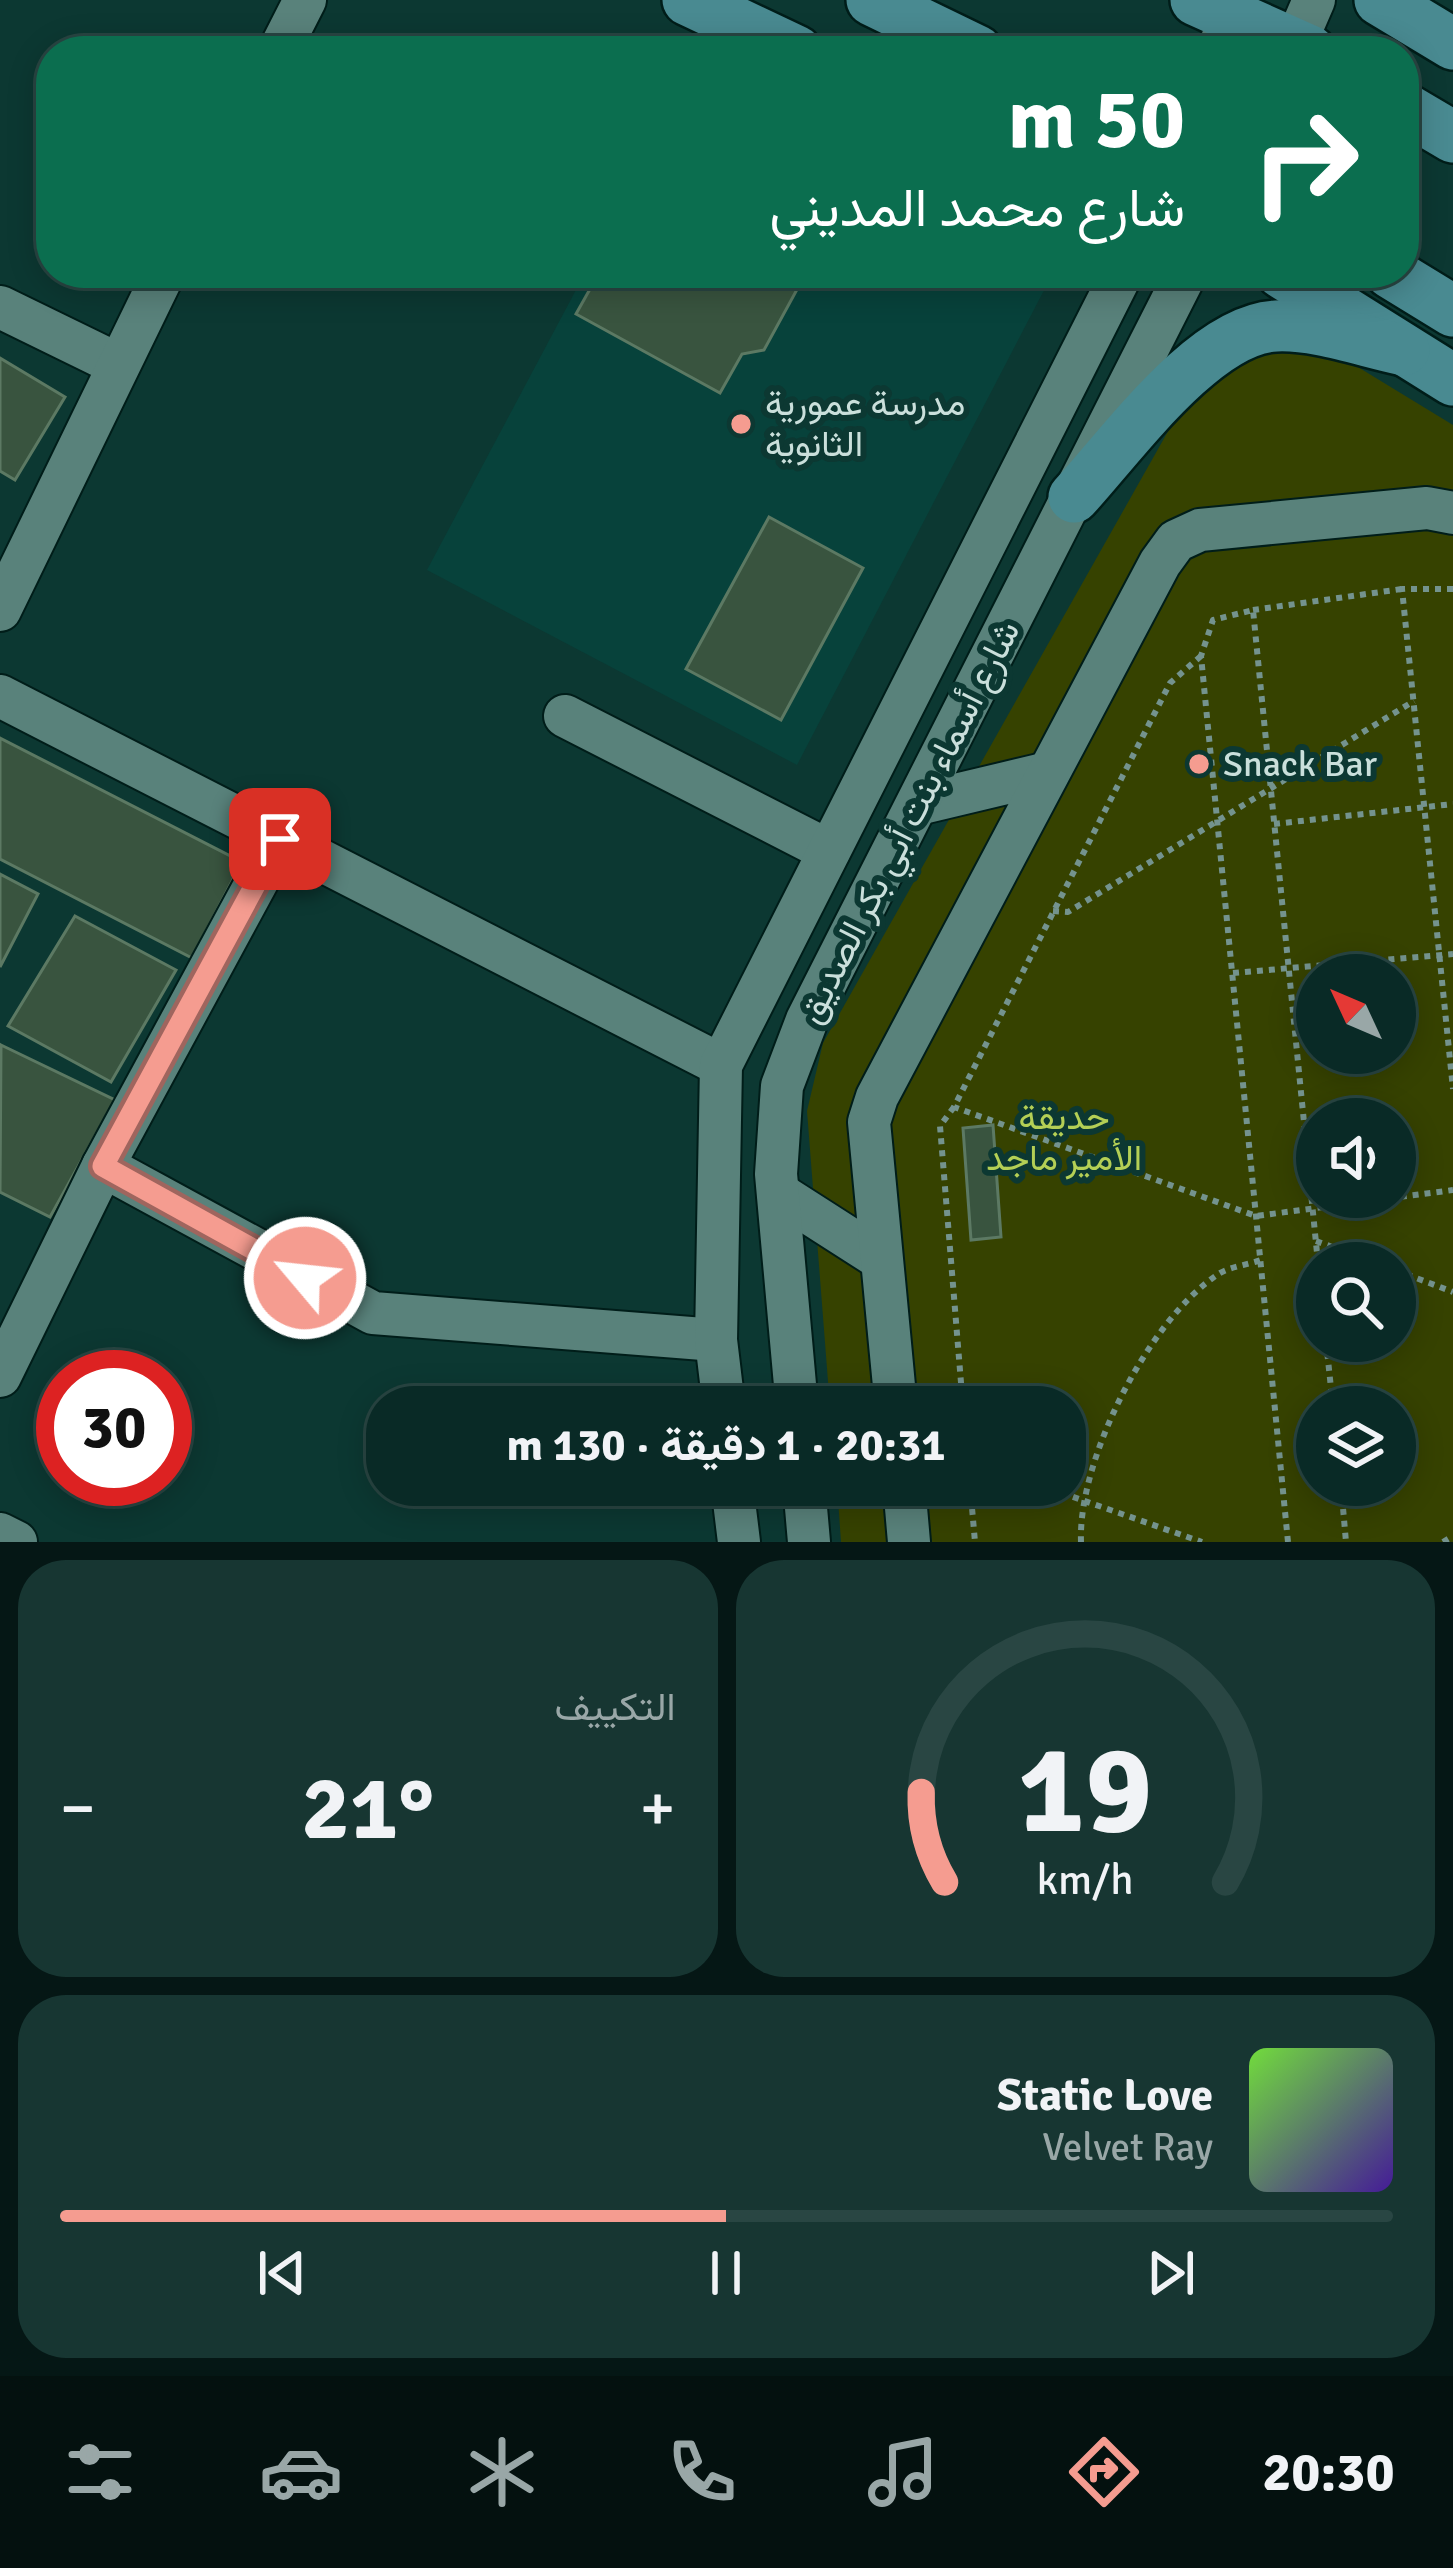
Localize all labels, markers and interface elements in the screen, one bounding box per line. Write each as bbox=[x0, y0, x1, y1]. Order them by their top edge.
text: 50 m bbox=[1008, 68, 1185, 172]
icon: right bbox=[1227, 84, 1383, 240]
text: شارع محمد المديني bbox=[770, 175, 1185, 242]
place label: مدرسة عمورية الثانوية bbox=[765, 381, 965, 467]
marker: مدرسة عمورية الثانوية bbox=[728, 411, 754, 437]
street label: شارع أسماء بنت أبي بكر الصديق bbox=[788, 613, 1036, 1034]
place label: Snack Bar bbox=[1223, 742, 1378, 787]
marker: Snack Bar bbox=[1186, 751, 1212, 777]
pin bbox=[229, 788, 331, 890]
icon: arrive bbox=[247, 806, 313, 872]
north arrow bbox=[1296, 954, 1416, 1074]
map controls bbox=[1296, 954, 1416, 1506]
park label: حديقة الأمير ماجد bbox=[986, 1095, 1142, 1181]
button: sound bbox=[1296, 1098, 1416, 1218]
position arrow bbox=[242, 1215, 368, 1341]
button: search bbox=[1296, 1242, 1416, 1362]
speed limit sign: 30 bbox=[36, 1350, 192, 1506]
button: layers bbox=[1296, 1386, 1416, 1506]
text: 20:31 · 1 دقيقة · 130 m bbox=[506, 1418, 946, 1473]
text: التكييف bbox=[555, 1683, 676, 1731]
text: 19 bbox=[1018, 1714, 1153, 1867]
text: 21° bbox=[301, 1753, 434, 1864]
text: − bbox=[60, 1768, 96, 1849]
text: + bbox=[640, 1768, 675, 1849]
text: km/h bbox=[1037, 1853, 1134, 1906]
text: Static Love bbox=[997, 2068, 1213, 2123]
text: Velvet Ray bbox=[1042, 2123, 1213, 2171]
icon: previous bbox=[249, 2240, 315, 2306]
icon: pause bbox=[693, 2240, 759, 2306]
icon: next bbox=[1138, 2240, 1204, 2306]
icon: filters bbox=[58, 2430, 142, 2514]
icon: car bbox=[259, 2430, 343, 2514]
icon: climate bbox=[460, 2430, 544, 2514]
icon: phone bbox=[660, 2430, 744, 2514]
icon: music bbox=[861, 2430, 945, 2514]
icon: directions bbox=[1062, 2430, 1146, 2514]
text: 20:30 bbox=[1262, 2439, 1395, 2506]

